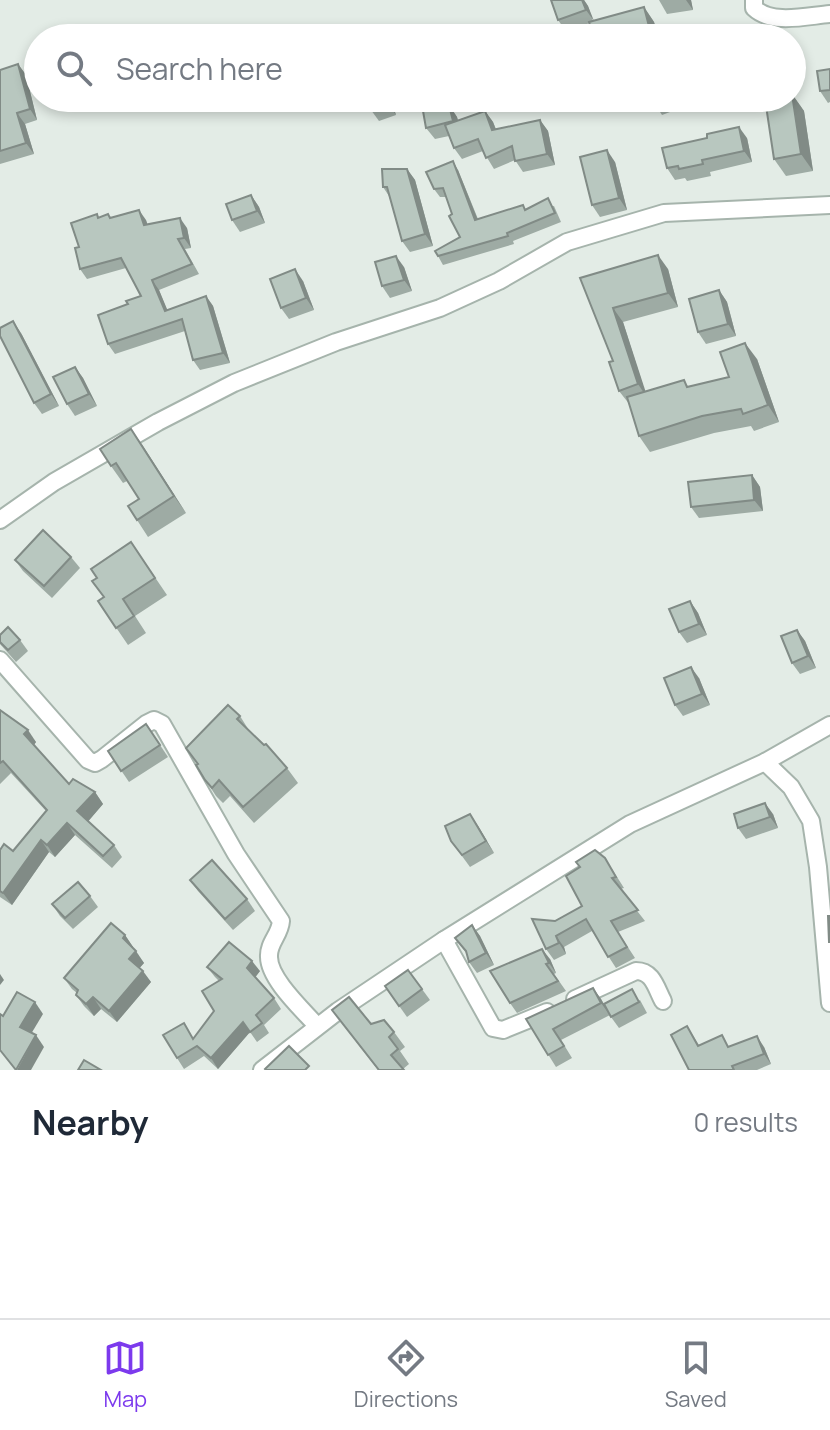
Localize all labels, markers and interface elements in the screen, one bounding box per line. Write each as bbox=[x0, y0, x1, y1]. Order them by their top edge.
search box bbox=[24, 24, 806, 112]
icon: search bbox=[52, 46, 96, 90]
text: Search here bbox=[116, 48, 283, 89]
text: Nearby bbox=[32, 1099, 148, 1145]
text: 0 results bbox=[693, 1104, 798, 1140]
tab: Map bbox=[103, 1336, 147, 1414]
tab: Directions bbox=[354, 1336, 458, 1414]
tab: Saved bbox=[665, 1336, 727, 1414]

